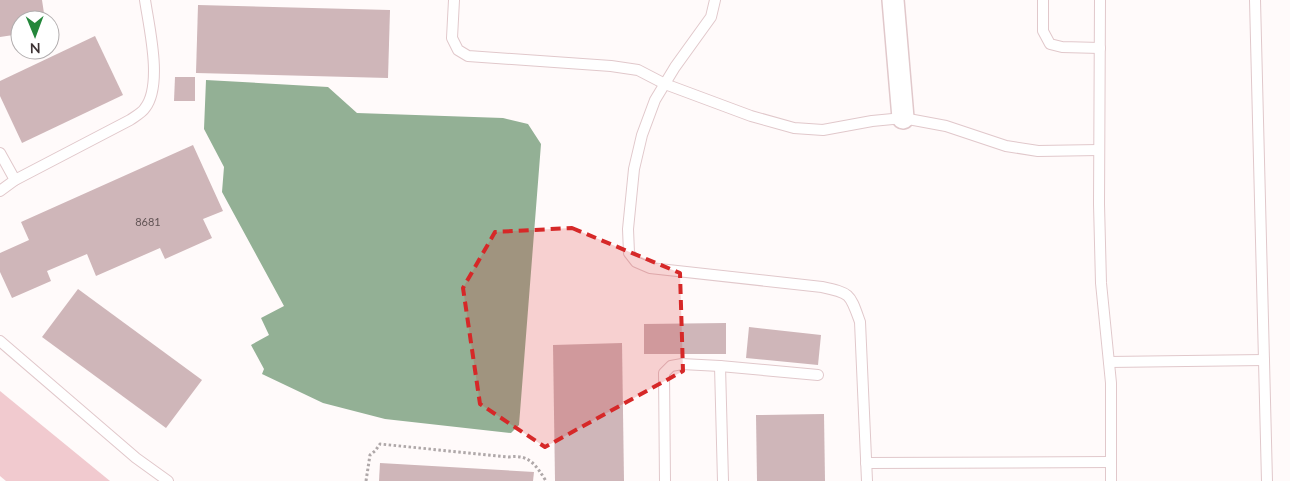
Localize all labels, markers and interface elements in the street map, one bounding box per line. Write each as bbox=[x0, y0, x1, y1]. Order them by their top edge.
north arrow bbox=[10, 10, 60, 60]
text: N bbox=[30, 40, 41, 57]
house number: 8681 bbox=[135, 215, 161, 228]

